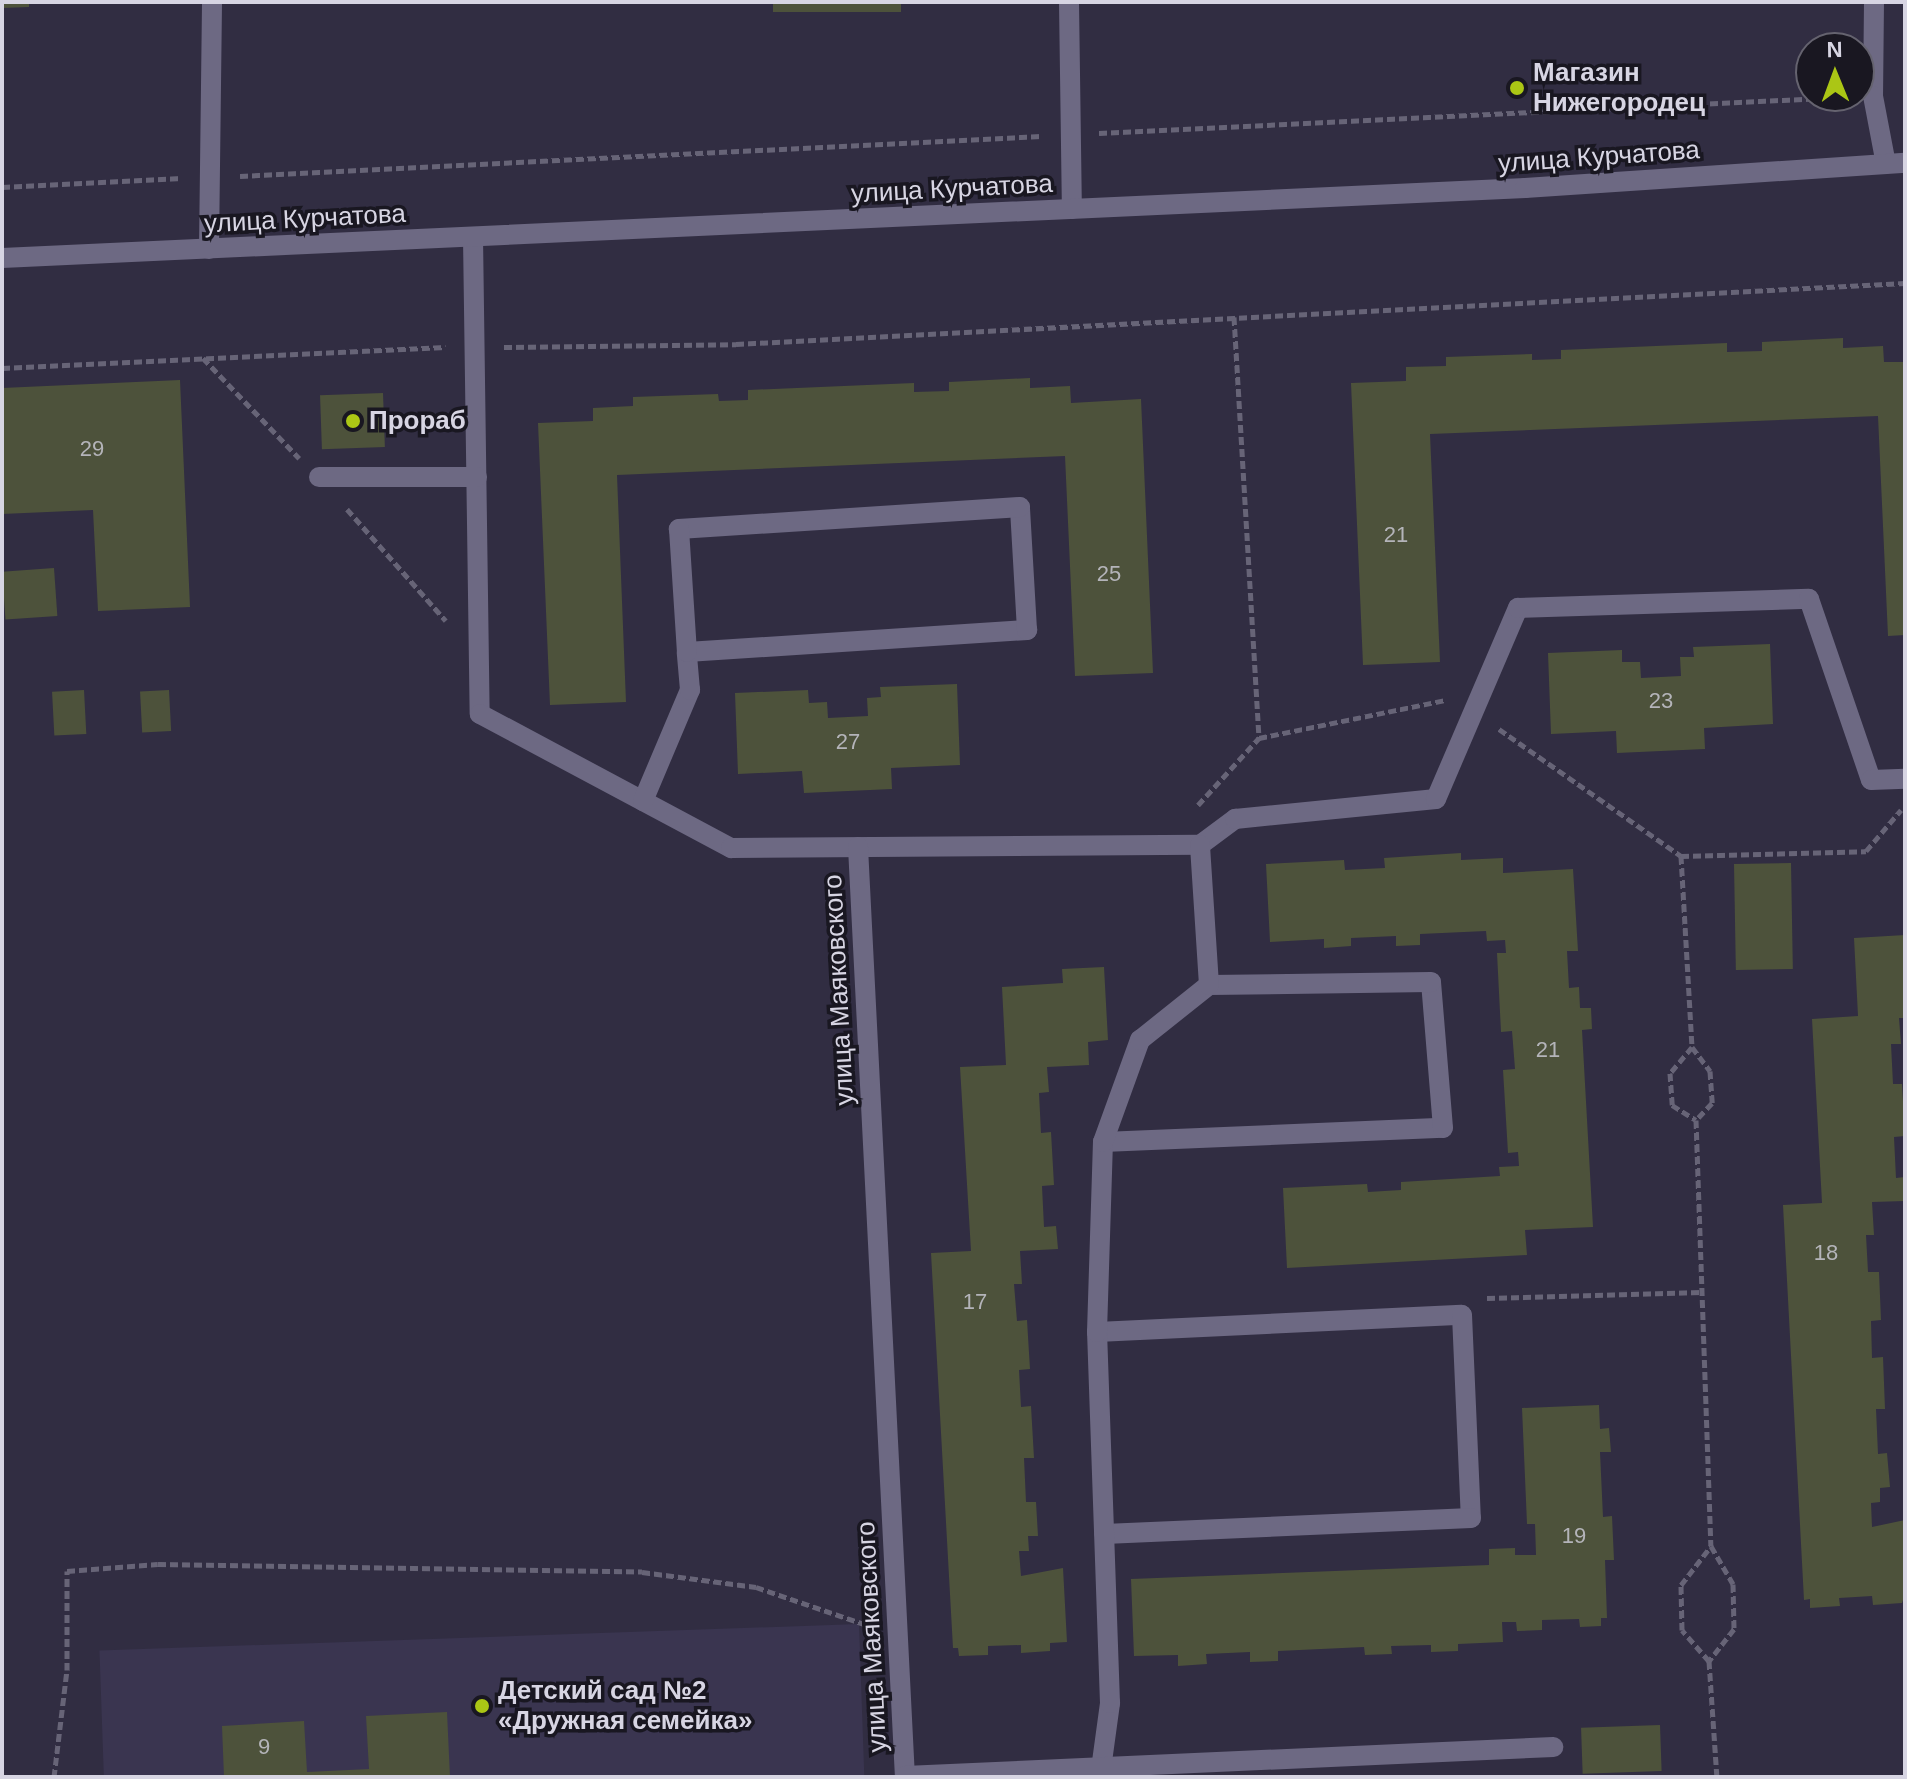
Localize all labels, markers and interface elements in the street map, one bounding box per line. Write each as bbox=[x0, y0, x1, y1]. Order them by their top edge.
north arrow bbox=[1795, 32, 1875, 112]
text: N bbox=[1826, 37, 1843, 62]
place label: Магазин Нижегородец bbox=[1533, 57, 1705, 118]
marker: Магазин Нижегородец bbox=[1508, 79, 1526, 97]
street label: улица Курчатова bbox=[1497, 134, 1701, 180]
street label: улица Курчатова bbox=[850, 168, 1054, 210]
street label: улица Курчатова bbox=[203, 198, 407, 240]
place label: Прораб bbox=[369, 405, 466, 437]
marker: Прораб bbox=[344, 412, 362, 430]
house number: 29 bbox=[80, 436, 104, 462]
house number: 21 bbox=[1384, 522, 1408, 548]
house number: 25 bbox=[1097, 561, 1121, 587]
house number: 23 bbox=[1649, 688, 1673, 714]
house number: 27 bbox=[836, 729, 860, 755]
street label: улица Маяковского bbox=[817, 874, 861, 1106]
house number: 21 bbox=[1536, 1037, 1560, 1063]
house number: 18 bbox=[1814, 1240, 1838, 1266]
house number: 17 bbox=[963, 1289, 987, 1315]
street label: улица Маяковского bbox=[850, 1521, 894, 1753]
house number: 19 bbox=[1562, 1523, 1586, 1549]
place label: Детский сад №2 «Дружная семейка» bbox=[498, 1675, 752, 1736]
marker: Детский сад №2 «Дружная семейка» bbox=[473, 1697, 491, 1715]
house number: 9 bbox=[258, 1734, 270, 1760]

